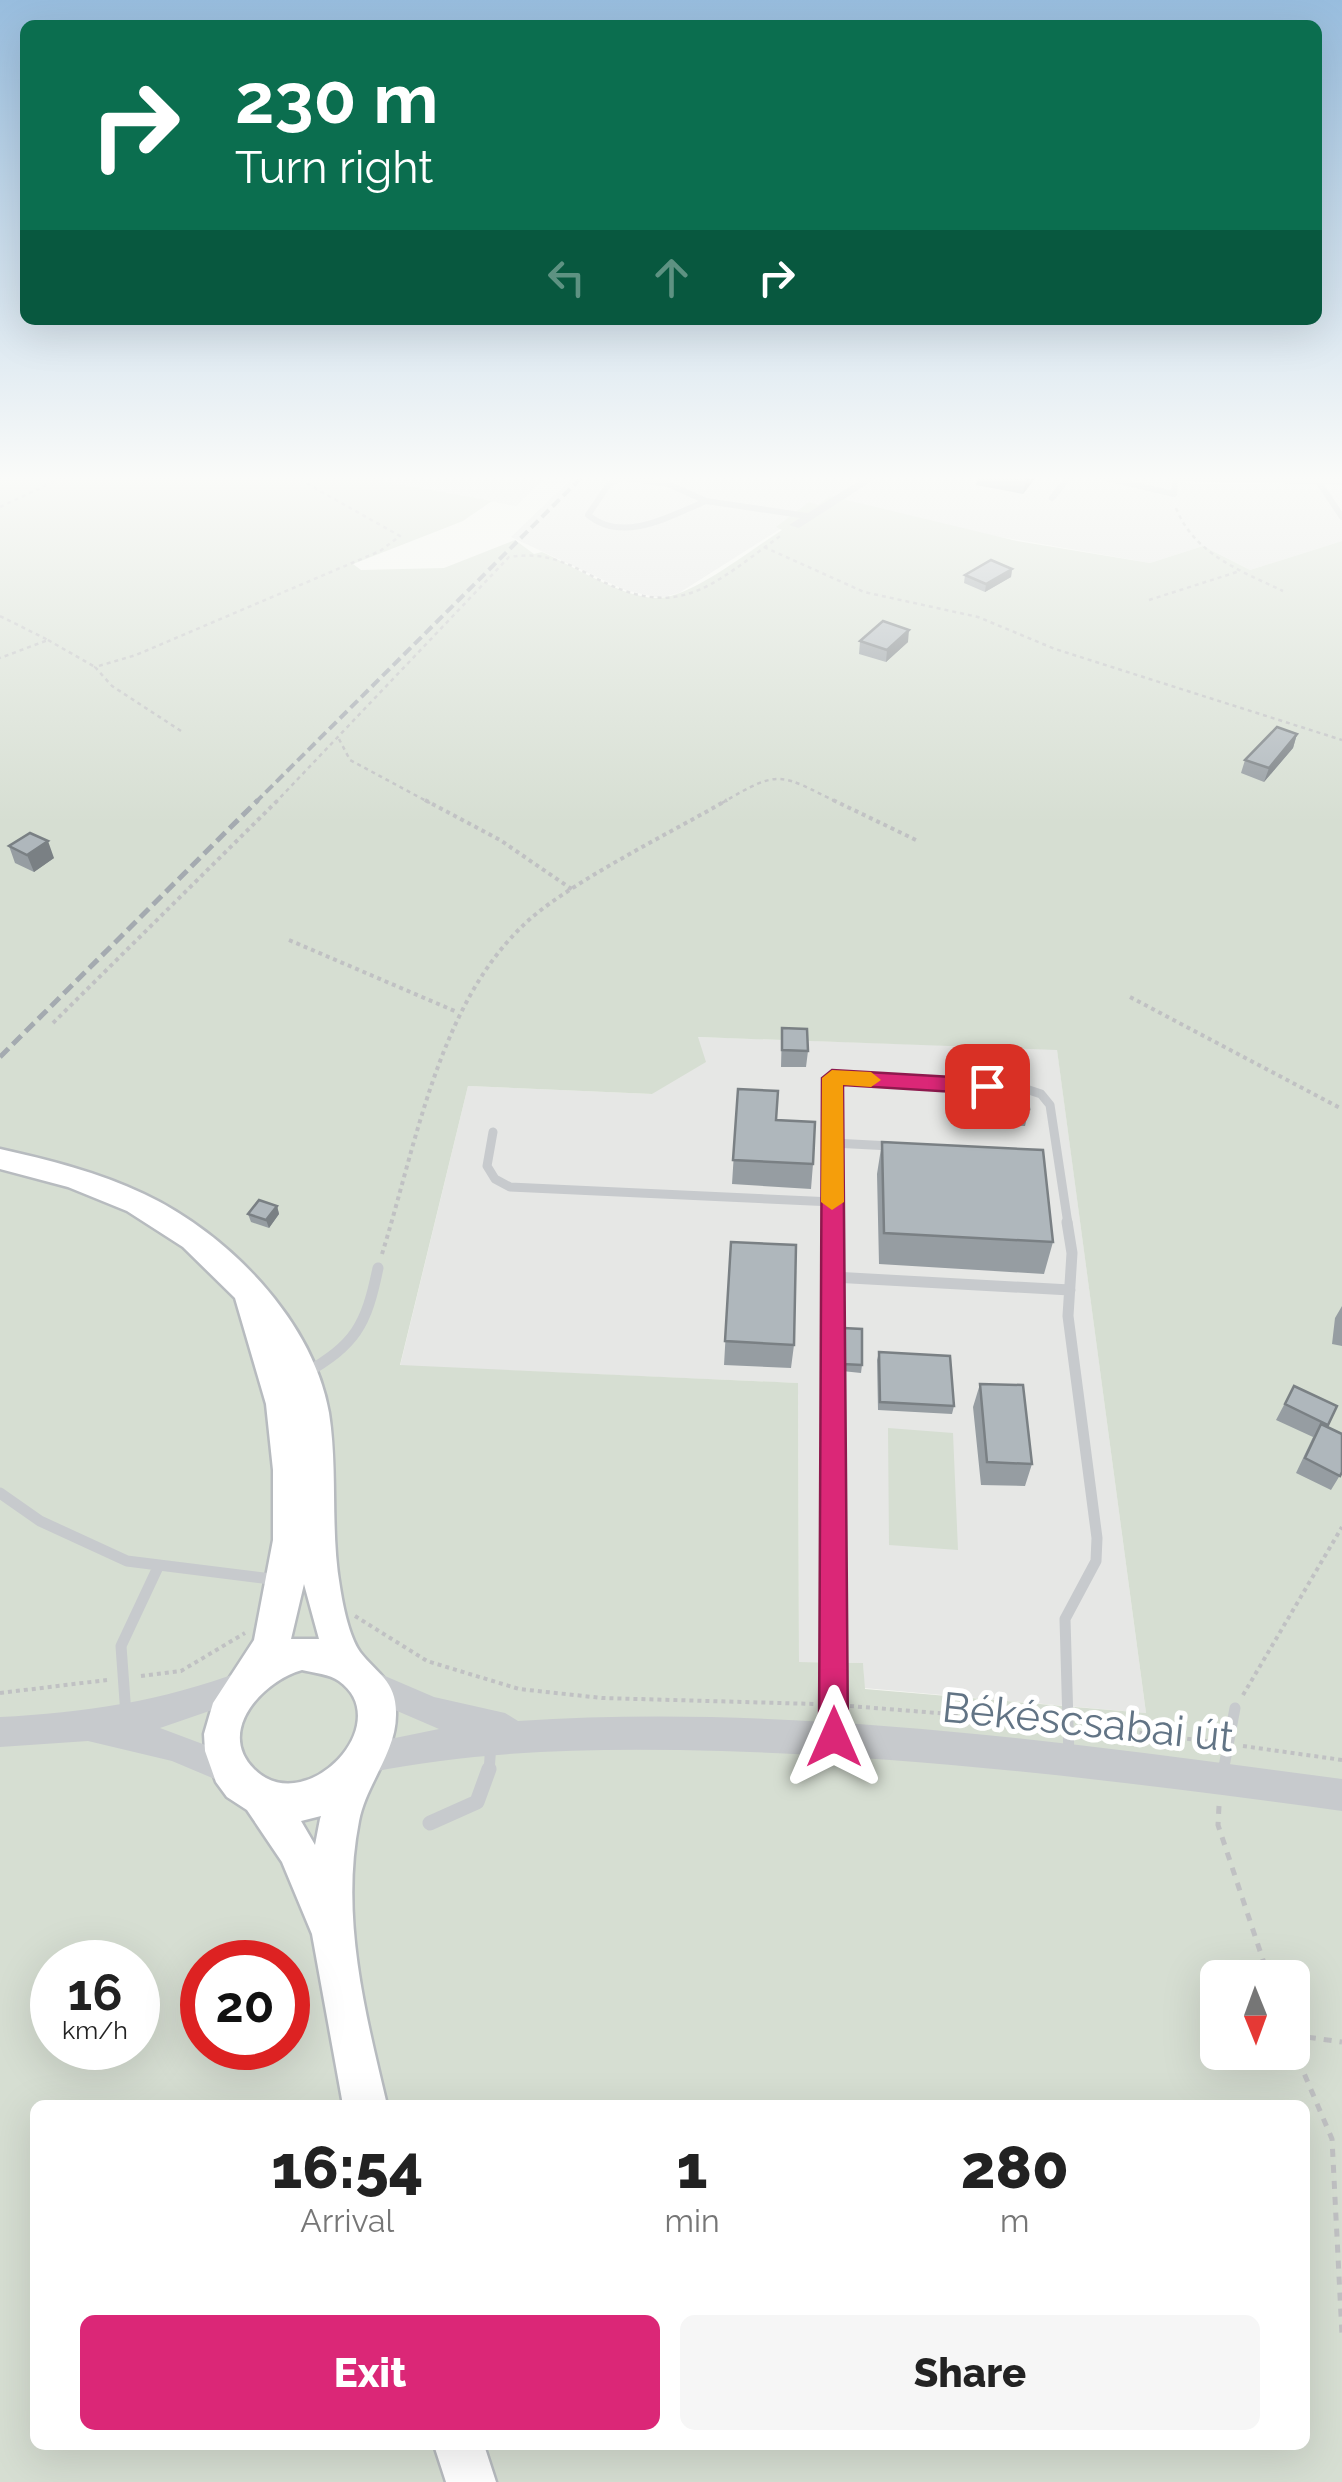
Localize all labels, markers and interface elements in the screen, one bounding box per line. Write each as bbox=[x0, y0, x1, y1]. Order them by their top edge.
text: 230 m bbox=[235, 57, 439, 139]
icon: right bbox=[70, 60, 200, 190]
text: Turn right bbox=[235, 141, 433, 194]
icon: left bbox=[539, 250, 594, 305]
icon: ahead bbox=[644, 250, 699, 305]
icon: right bbox=[749, 250, 804, 305]
pin bbox=[945, 1044, 1030, 1129]
icon: arrive bbox=[960, 1059, 1015, 1114]
street label: Békéscsabai út bbox=[940, 1682, 1236, 1762]
position arrow bbox=[782, 1685, 886, 1789]
speed limit sign: 20 bbox=[180, 1940, 310, 2070]
north arrow bbox=[1200, 1960, 1310, 2070]
map controls bbox=[1200, 1960, 1310, 2070]
text: 16 bbox=[67, 1963, 123, 2022]
text: km/h bbox=[62, 2015, 128, 2045]
text: 16:54 bbox=[271, 2132, 423, 2202]
text: 1 bbox=[676, 2132, 708, 2202]
text: 280 bbox=[961, 2132, 1069, 2202]
text: Arrival bbox=[300, 2202, 394, 2239]
text: min bbox=[665, 2202, 720, 2239]
text: m bbox=[1000, 2202, 1029, 2239]
button: Exit bbox=[80, 2315, 660, 2430]
button: Share bbox=[680, 2315, 1260, 2430]

